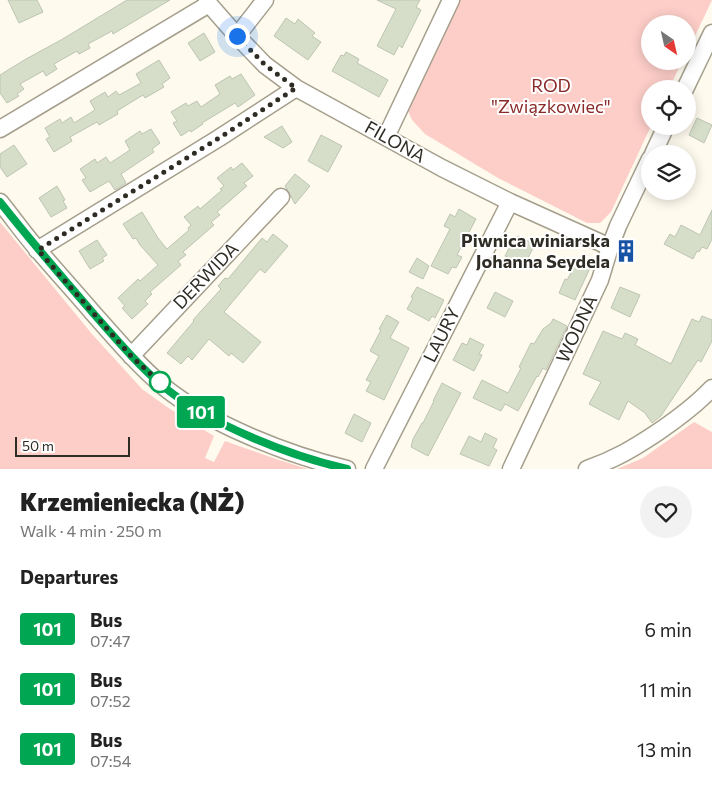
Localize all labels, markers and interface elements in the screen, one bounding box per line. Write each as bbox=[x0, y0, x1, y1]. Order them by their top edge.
north arrow bbox=[641, 15, 696, 70]
map controls bbox=[641, 15, 696, 200]
your location bbox=[225, 24, 250, 49]
park label: ROD "Związkowiec" bbox=[491, 74, 611, 117]
button: locate bbox=[641, 80, 696, 135]
street label: FILONA bbox=[361, 115, 430, 167]
button: layers bbox=[641, 145, 696, 200]
place label: Piwnica winiarska Johanna Seydela bbox=[461, 229, 610, 272]
street label: DERWIDA bbox=[168, 237, 242, 313]
building icon: Piwnica winiarska Johanna Seydela bbox=[613, 238, 639, 264]
street label: WODNA bbox=[551, 291, 601, 366]
street label: LAURY bbox=[418, 303, 464, 366]
unlabelled marker bbox=[149, 371, 171, 393]
line badge: 101 bbox=[172, 396, 230, 428]
text: 101 bbox=[187, 401, 215, 423]
scale bar bbox=[15, 434, 130, 457]
text: 50 m bbox=[22, 437, 54, 454]
button: heart bbox=[640, 486, 692, 538]
text: Krzemieniecka (NŻ) bbox=[20, 487, 245, 516]
text: Walk · 4 min · 250 m bbox=[20, 521, 162, 540]
text: Departures bbox=[20, 565, 118, 588]
text: Bus bbox=[90, 608, 122, 631]
text: 101 bbox=[33, 618, 62, 640]
text: 6 min bbox=[644, 618, 692, 641]
text: 07:47 bbox=[90, 631, 130, 650]
text: Bus bbox=[90, 668, 122, 691]
text: 101 bbox=[33, 678, 62, 700]
text: 11 min bbox=[640, 678, 692, 701]
text: 07:52 bbox=[90, 691, 131, 710]
text: Bus bbox=[90, 728, 122, 751]
text: 101 bbox=[33, 738, 62, 760]
text: 13 min bbox=[637, 738, 692, 761]
text: 07:54 bbox=[90, 751, 131, 770]

